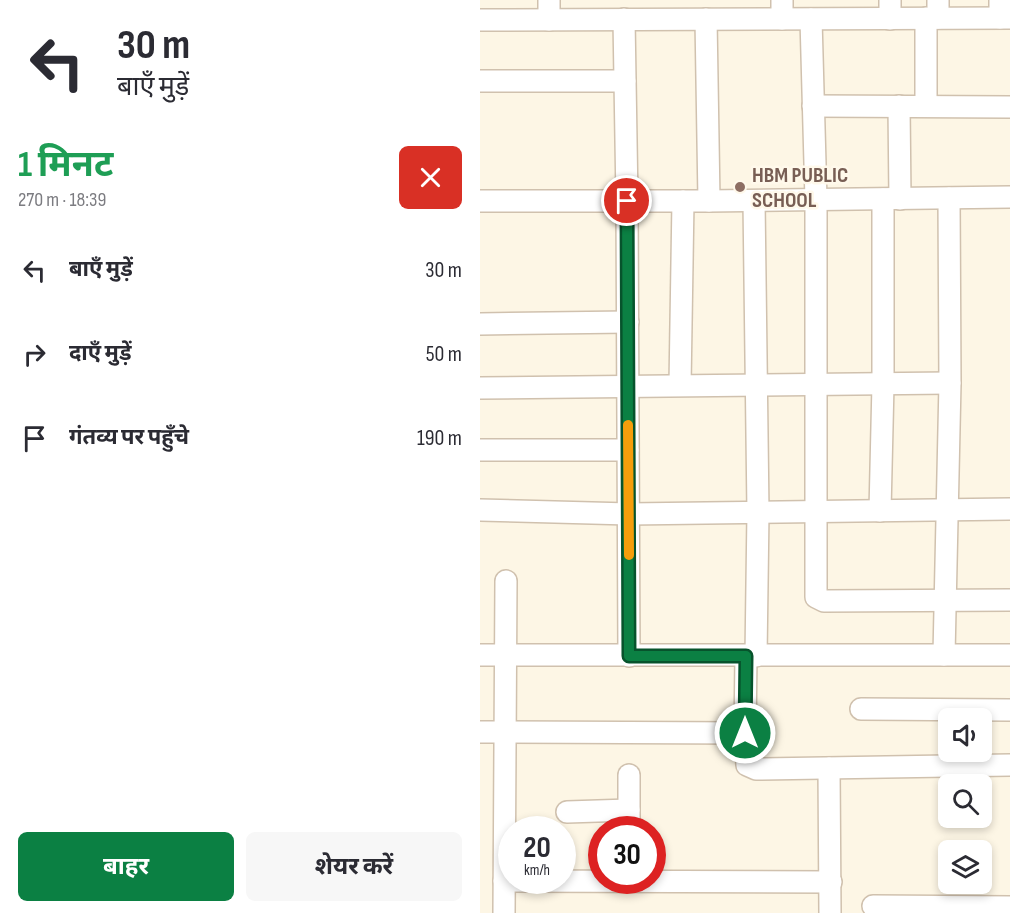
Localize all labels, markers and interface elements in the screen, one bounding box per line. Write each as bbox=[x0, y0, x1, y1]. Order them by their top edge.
text: 30 m bbox=[117, 20, 190, 71]
icon: left bbox=[18, 24, 96, 102]
text: बाएँ मुड़ें bbox=[117, 71, 189, 103]
text: 1 मिनट bbox=[18, 144, 113, 187]
button: close bbox=[399, 146, 462, 209]
place label: HBM PUBLIC SCHOOL bbox=[752, 162, 848, 214]
pin bbox=[601, 175, 652, 226]
marker: HBM PUBLIC SCHOOL bbox=[733, 180, 747, 194]
icon: arrive bbox=[610, 184, 643, 217]
text: 270 m · 18:39 bbox=[18, 188, 106, 212]
icon: left bbox=[18, 254, 51, 287]
text: बाएँ मुड़ें bbox=[69, 256, 133, 283]
text: 30 m bbox=[425, 257, 462, 284]
icon: right bbox=[18, 338, 51, 371]
text: दाएँ मुड़ें bbox=[69, 340, 132, 367]
text: 50 m bbox=[426, 341, 462, 368]
icon: arrive bbox=[18, 422, 51, 455]
text: गंतव्य पर पहुँचे bbox=[69, 424, 189, 451]
text: 190 m bbox=[417, 425, 462, 452]
position arrow bbox=[713, 701, 777, 765]
map controls bbox=[938, 708, 992, 894]
button: sound bbox=[938, 708, 992, 762]
button: search bbox=[938, 774, 992, 828]
speed limit sign: 30 bbox=[588, 816, 666, 894]
text: 20 bbox=[523, 830, 551, 866]
button: बाहर bbox=[18, 832, 234, 901]
button: शेयर करें bbox=[246, 832, 462, 901]
button: layers bbox=[938, 840, 992, 894]
text: km/h bbox=[524, 861, 550, 880]

